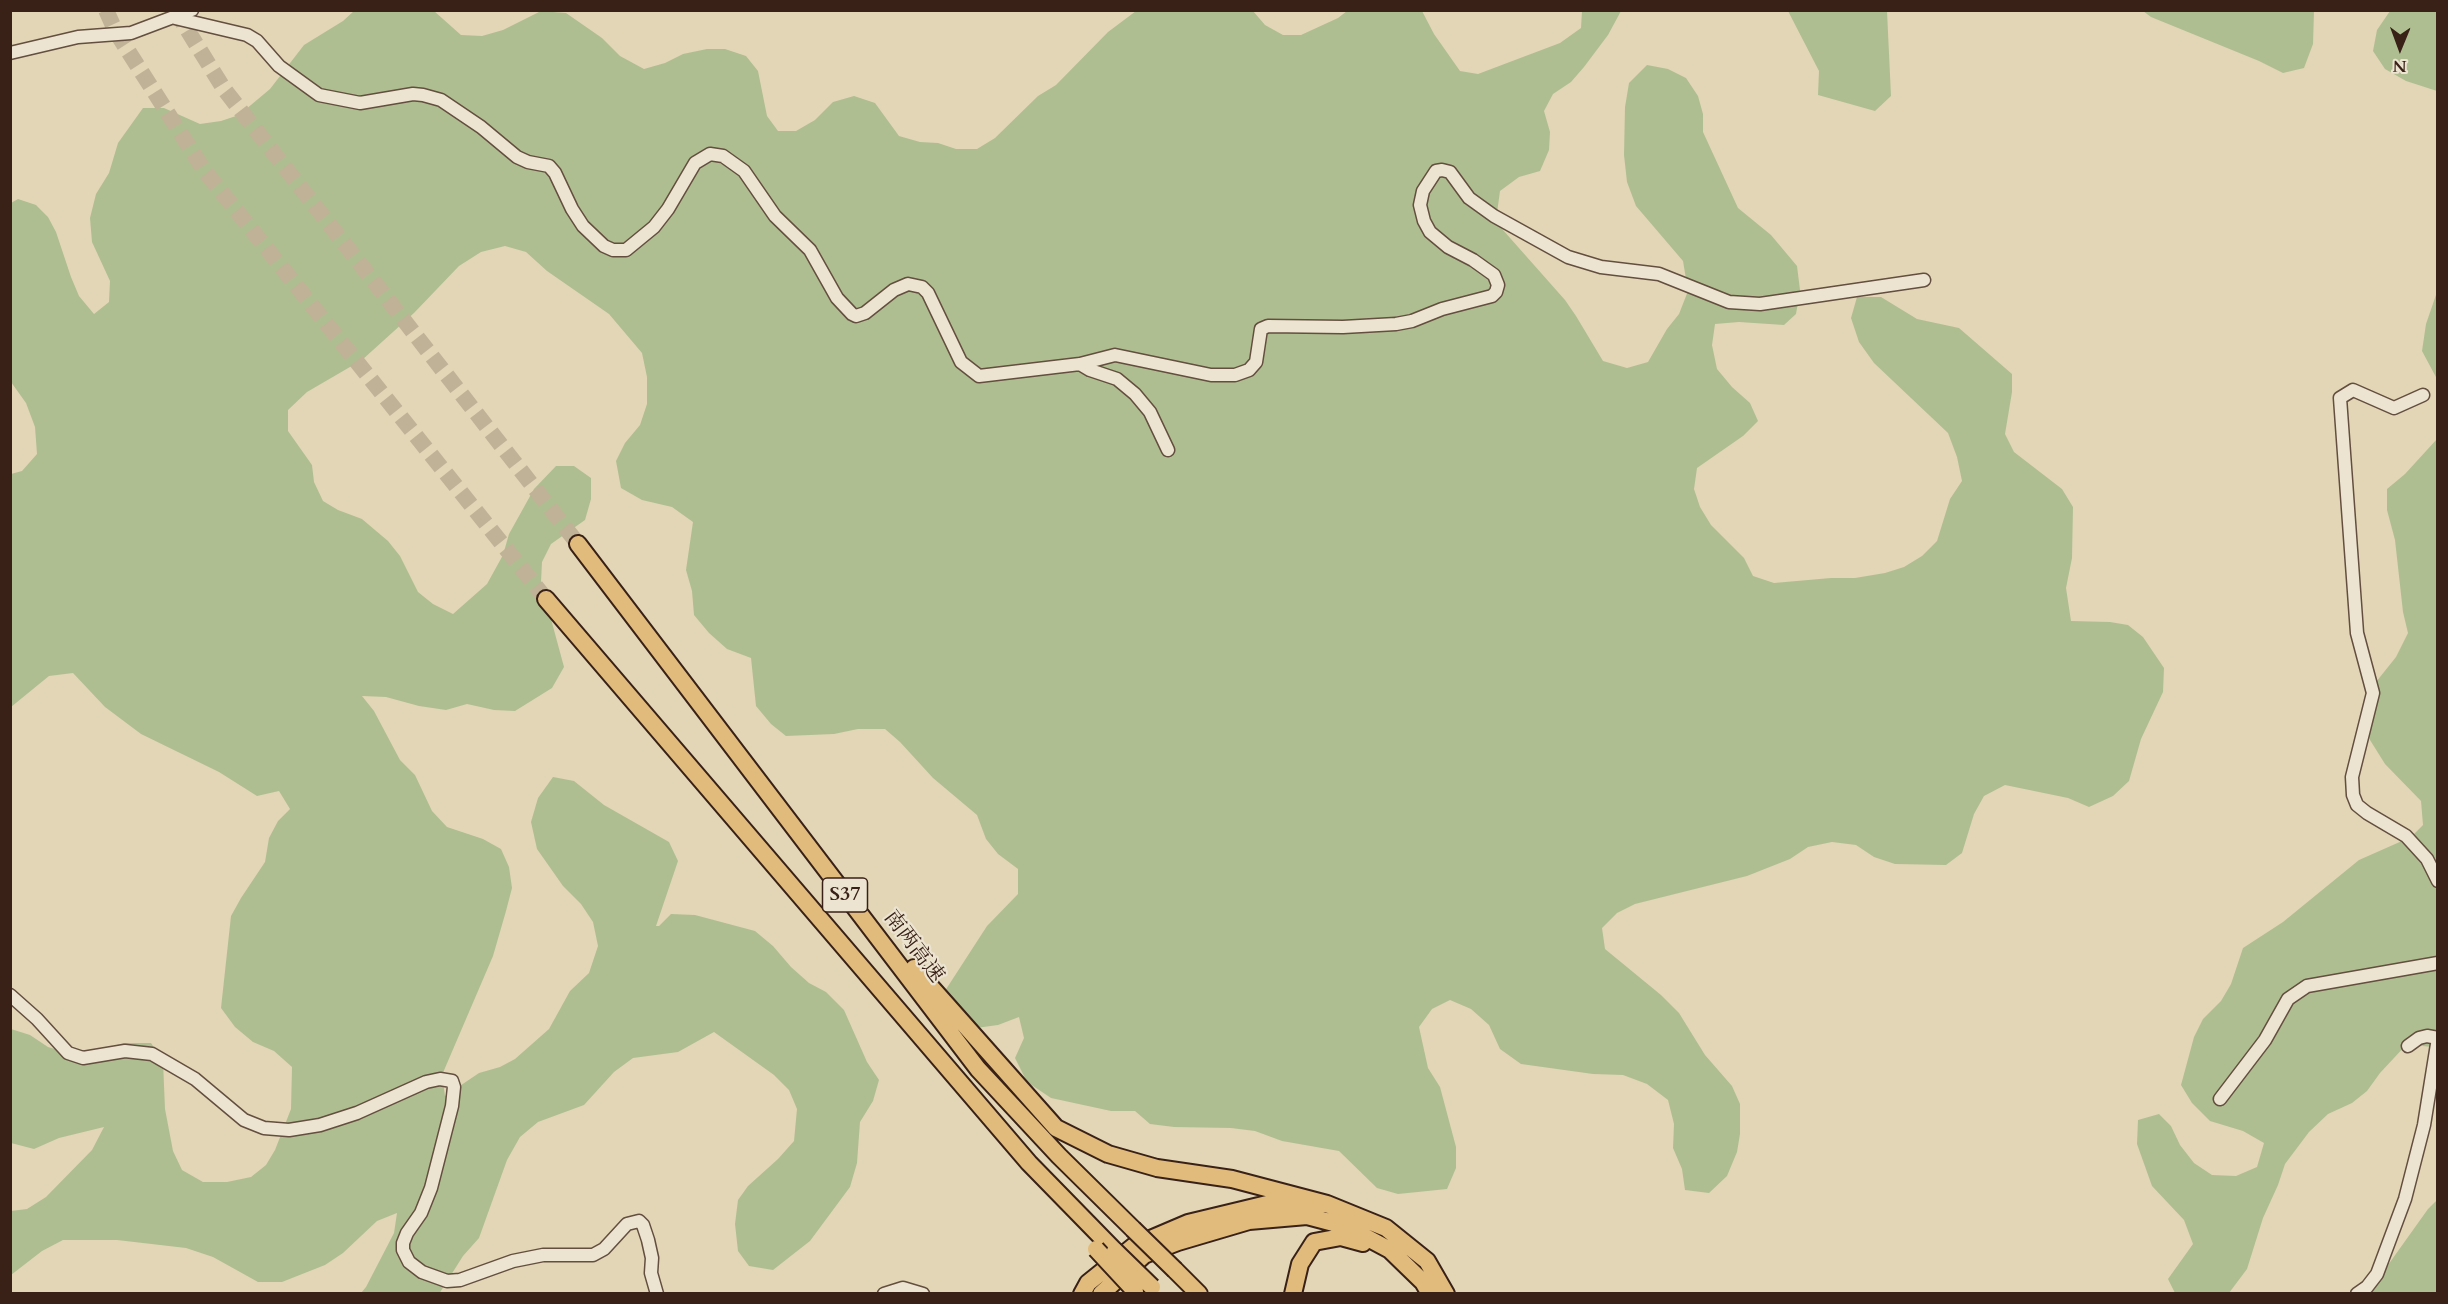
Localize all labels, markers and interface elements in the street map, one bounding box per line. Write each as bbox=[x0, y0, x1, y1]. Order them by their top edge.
north arrow bbox=[2370, 18, 2430, 78]
text: N bbox=[2393, 55, 2407, 77]
road number: S37 bbox=[822, 878, 868, 912]
street label: 南两高速 bbox=[878, 906, 948, 988]

